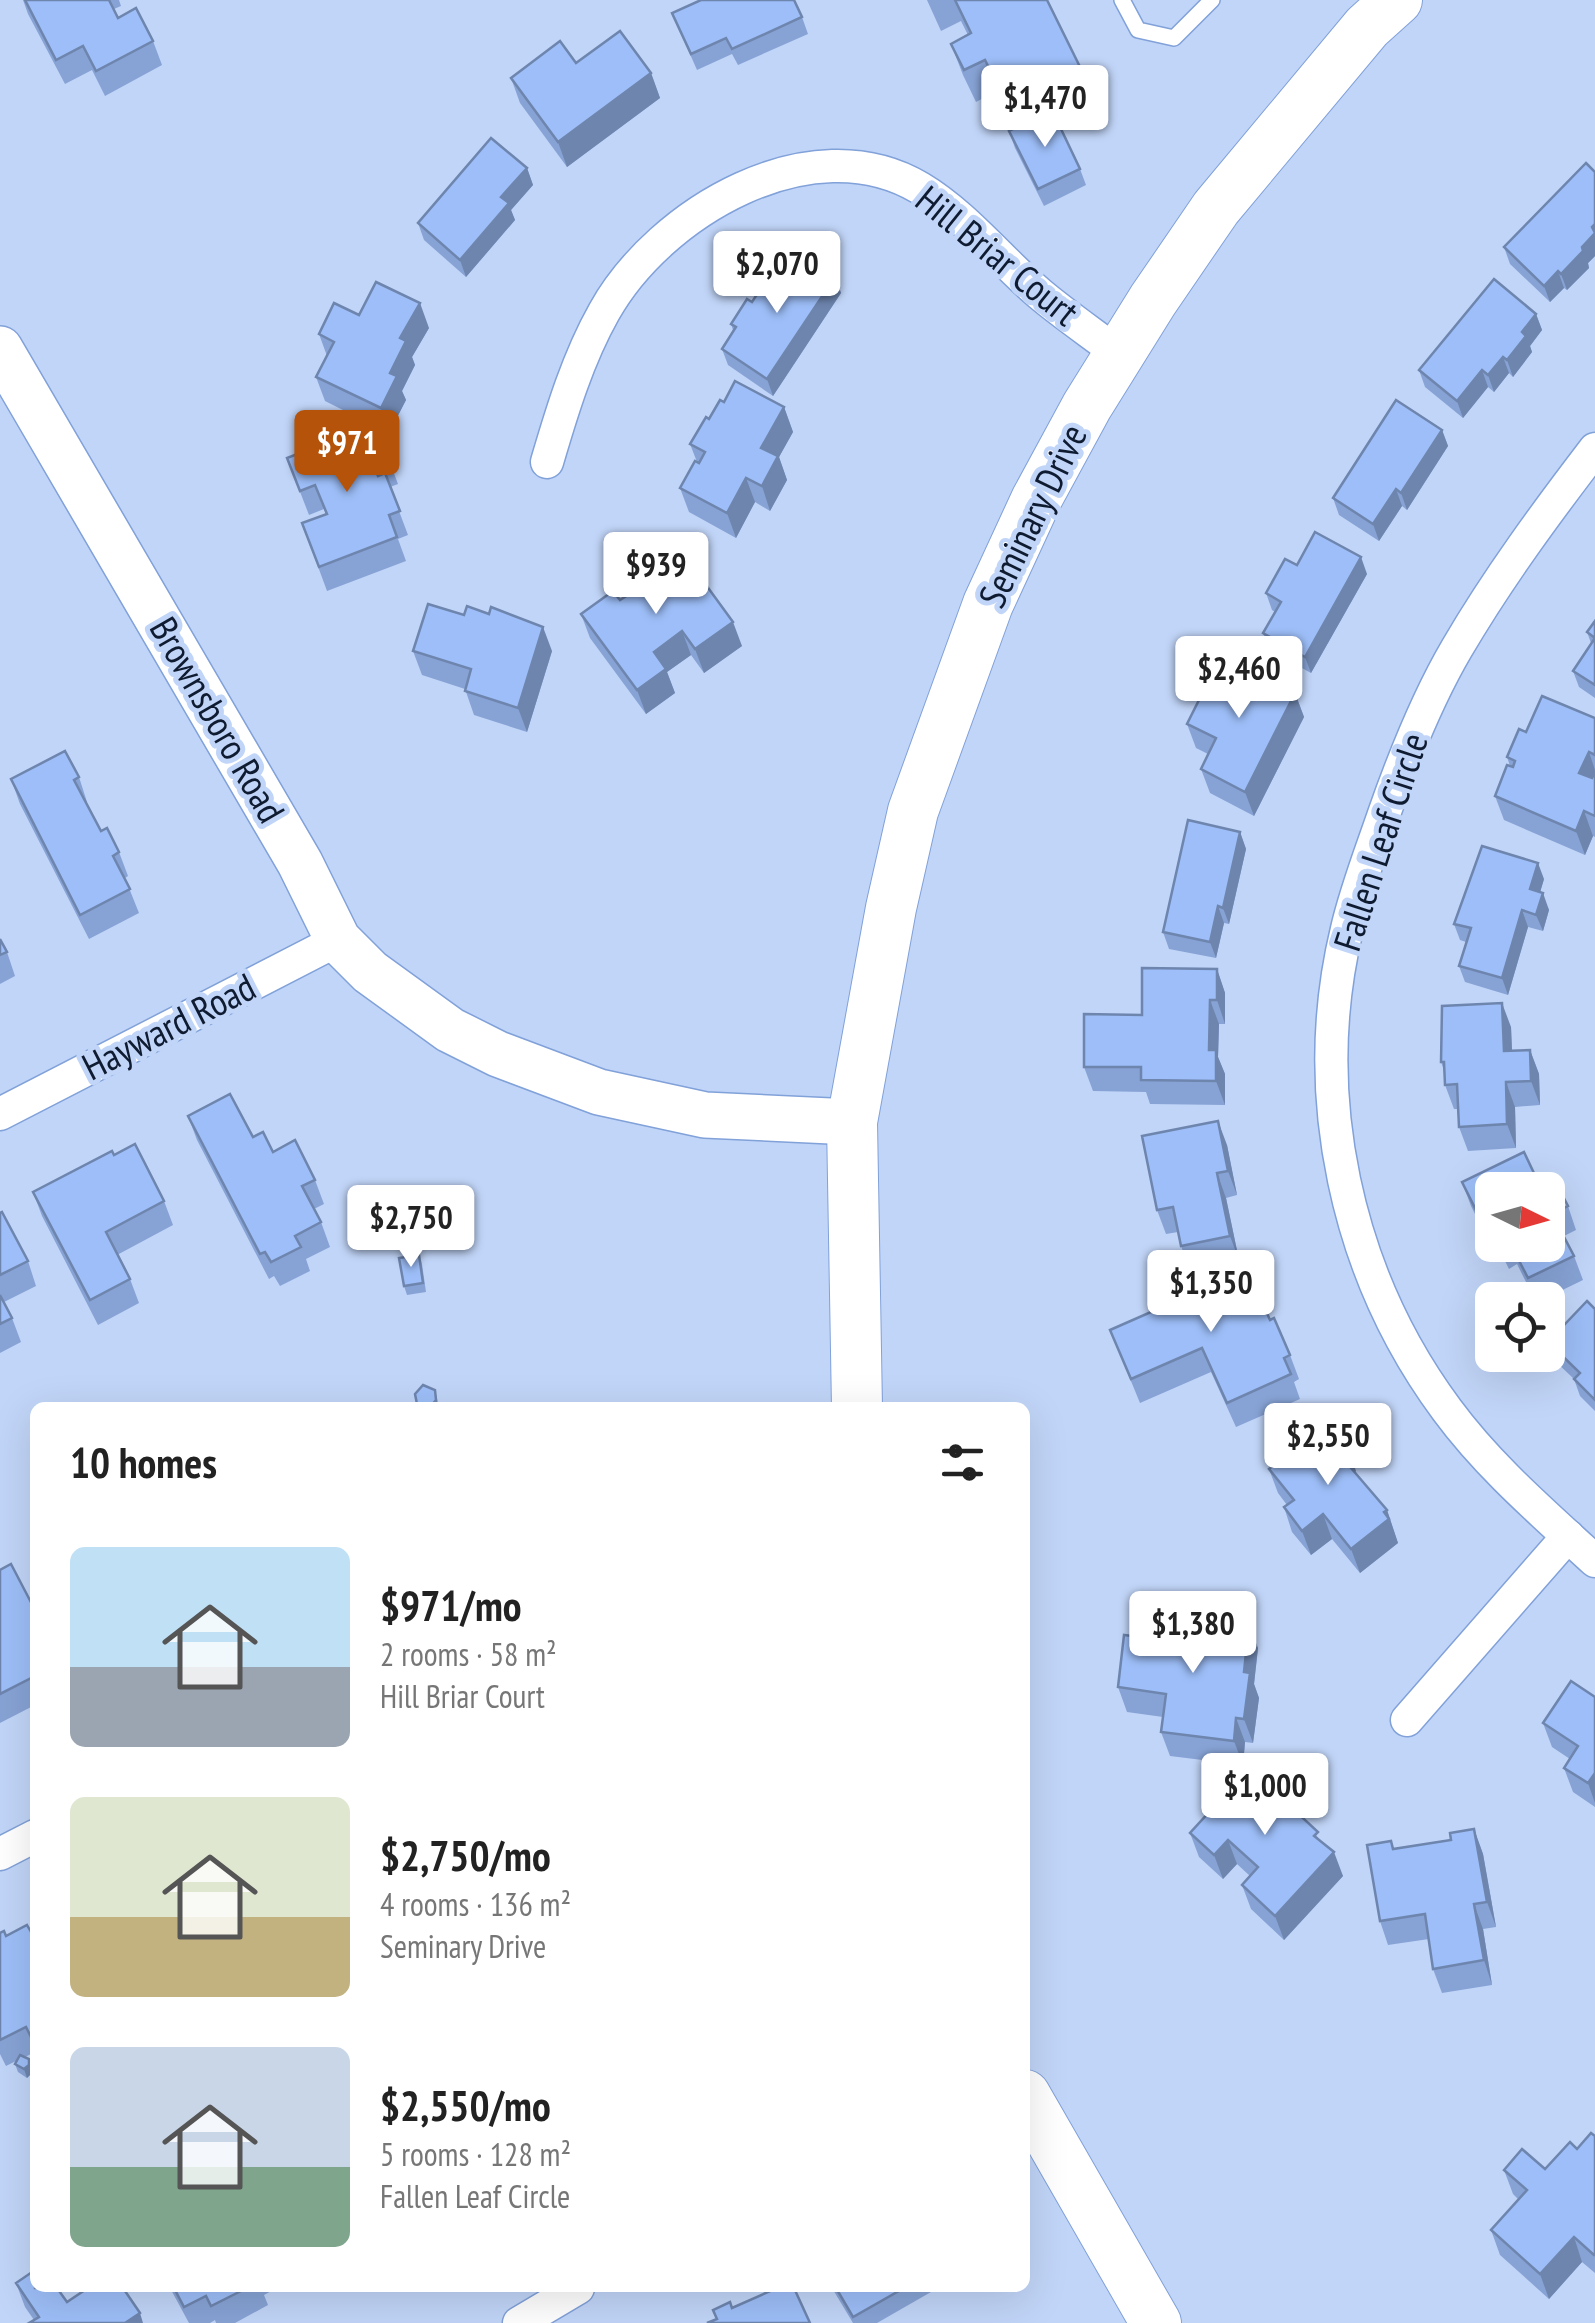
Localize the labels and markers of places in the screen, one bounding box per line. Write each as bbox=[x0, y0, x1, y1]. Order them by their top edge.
pin: $1,470 bbox=[964, 65, 1126, 150]
pin: $2,070 bbox=[696, 231, 858, 316]
pin: $971 bbox=[288, 410, 406, 495]
pin: $939 bbox=[597, 532, 715, 617]
pin: $2,460 bbox=[1158, 636, 1320, 721]
pin: $2,750 bbox=[330, 1185, 492, 1270]
pin: $1,350 bbox=[1130, 1250, 1292, 1335]
pin: $2,550 bbox=[1247, 1403, 1409, 1488]
pin: $1,380 bbox=[1112, 1591, 1274, 1676]
pin: $1,000 bbox=[1184, 1753, 1346, 1838]

